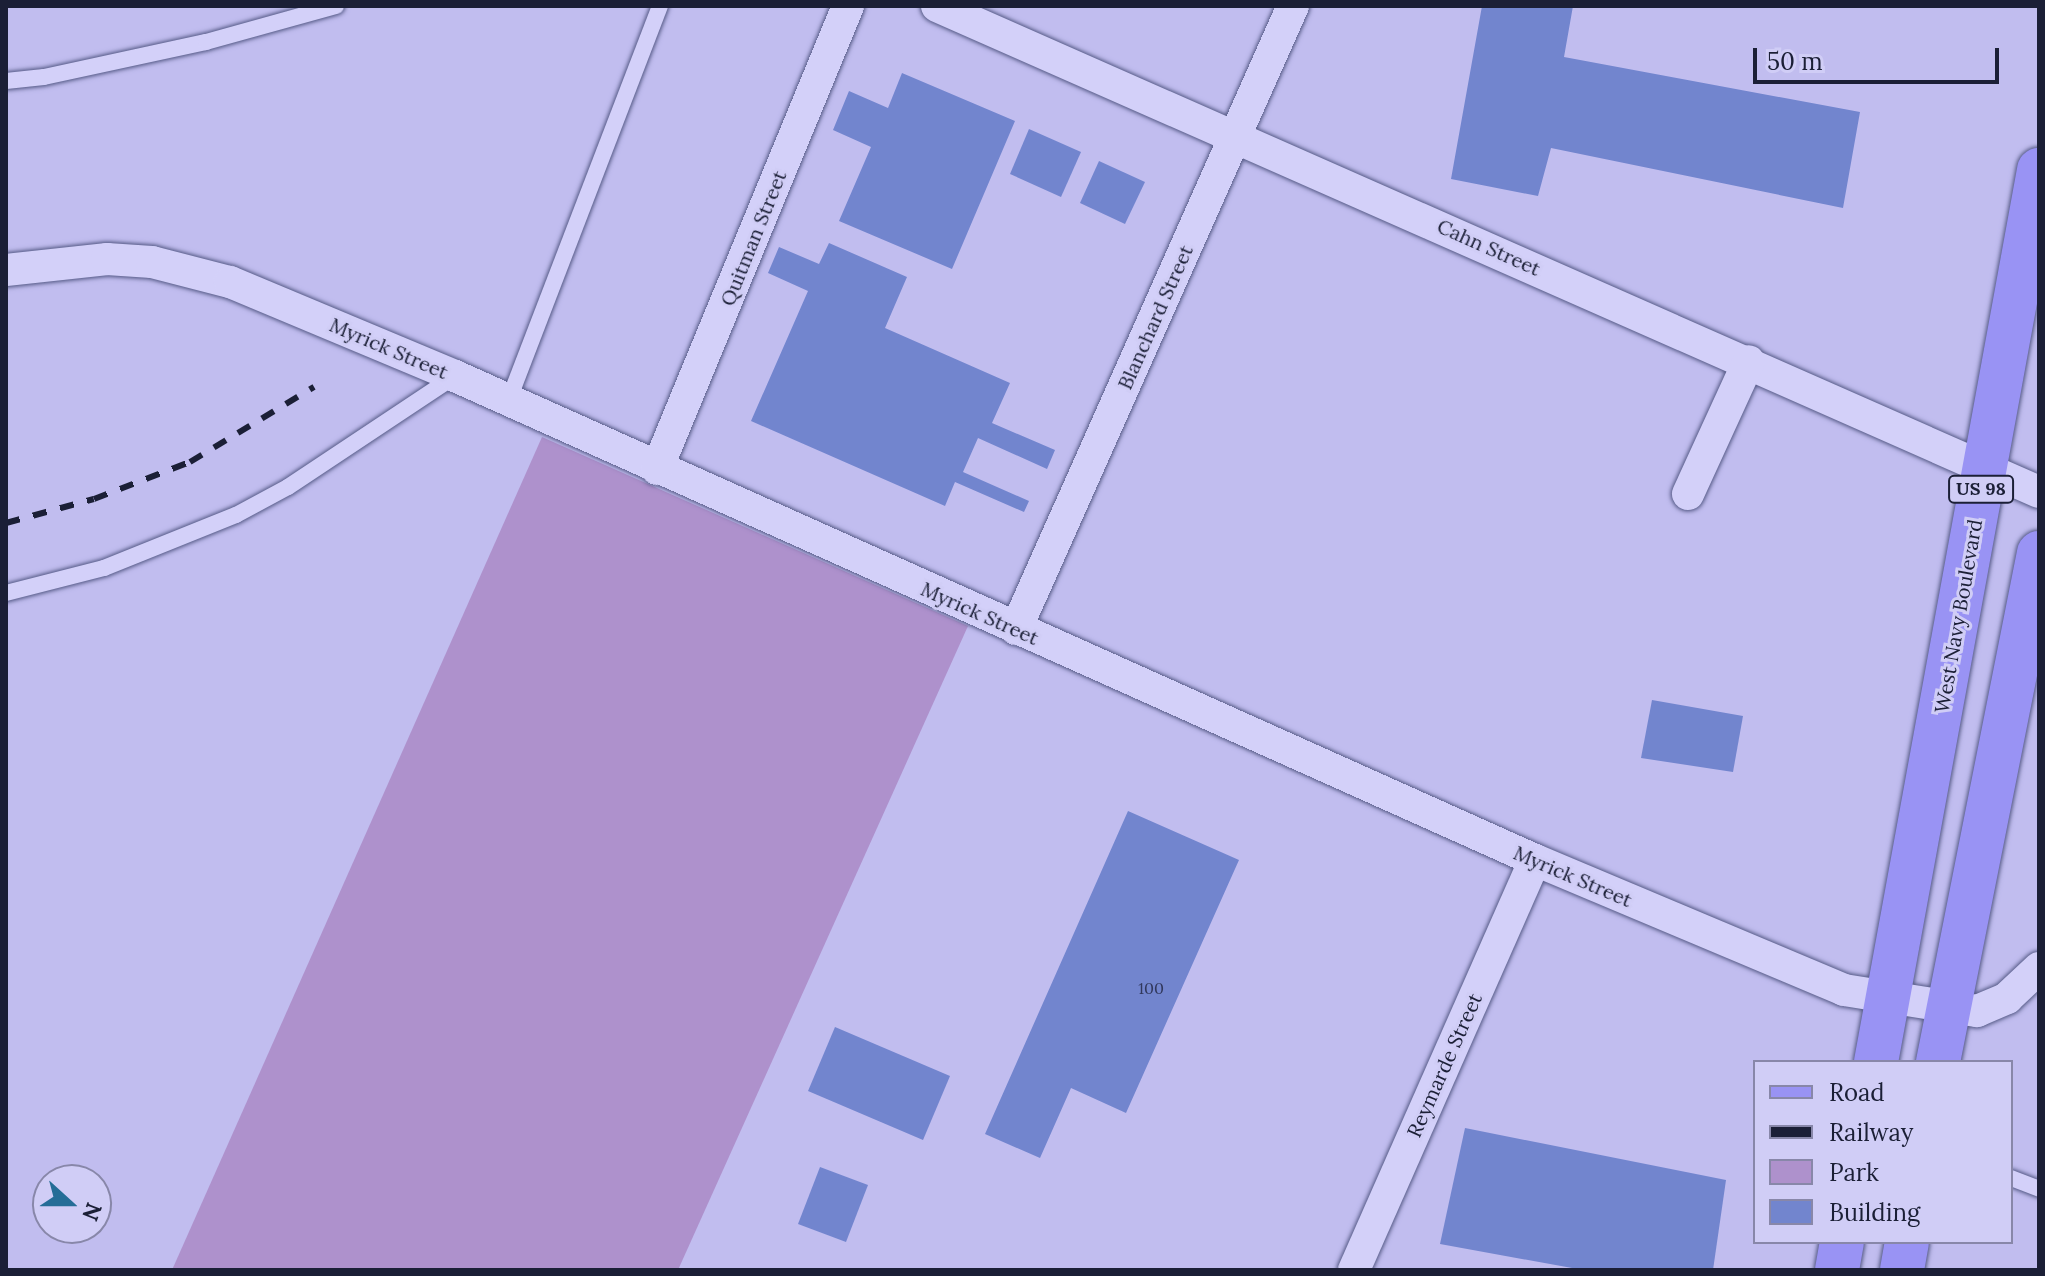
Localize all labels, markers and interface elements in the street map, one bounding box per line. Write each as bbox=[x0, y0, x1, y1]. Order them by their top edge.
scale bar bbox=[1757, 32, 2003, 82]
text: 50 m bbox=[1767, 46, 1823, 77]
street label: Quitman Street bbox=[715, 167, 791, 309]
street label: Cahn Street bbox=[1434, 214, 1544, 280]
street label: Blanchard Street bbox=[1112, 241, 1198, 393]
street label: Myrick Street bbox=[326, 312, 452, 384]
road number: US 98 bbox=[1947, 475, 2015, 503]
street label: West Navy Boulevard bbox=[1929, 517, 1987, 715]
street label: Myrick Street bbox=[917, 576, 1043, 650]
street label: Myrick Street bbox=[1510, 840, 1636, 912]
house number: 100 bbox=[1138, 978, 1164, 998]
street label: Reymarde Street bbox=[1401, 989, 1487, 1141]
legend bbox=[1753, 1060, 2013, 1244]
text: Road bbox=[1829, 1077, 1885, 1108]
text: Railway bbox=[1829, 1117, 1913, 1148]
text: Park bbox=[1829, 1157, 1879, 1188]
north arrow bbox=[32, 1164, 112, 1244]
text: Building bbox=[1829, 1197, 1920, 1228]
text: N bbox=[76, 1199, 109, 1225]

